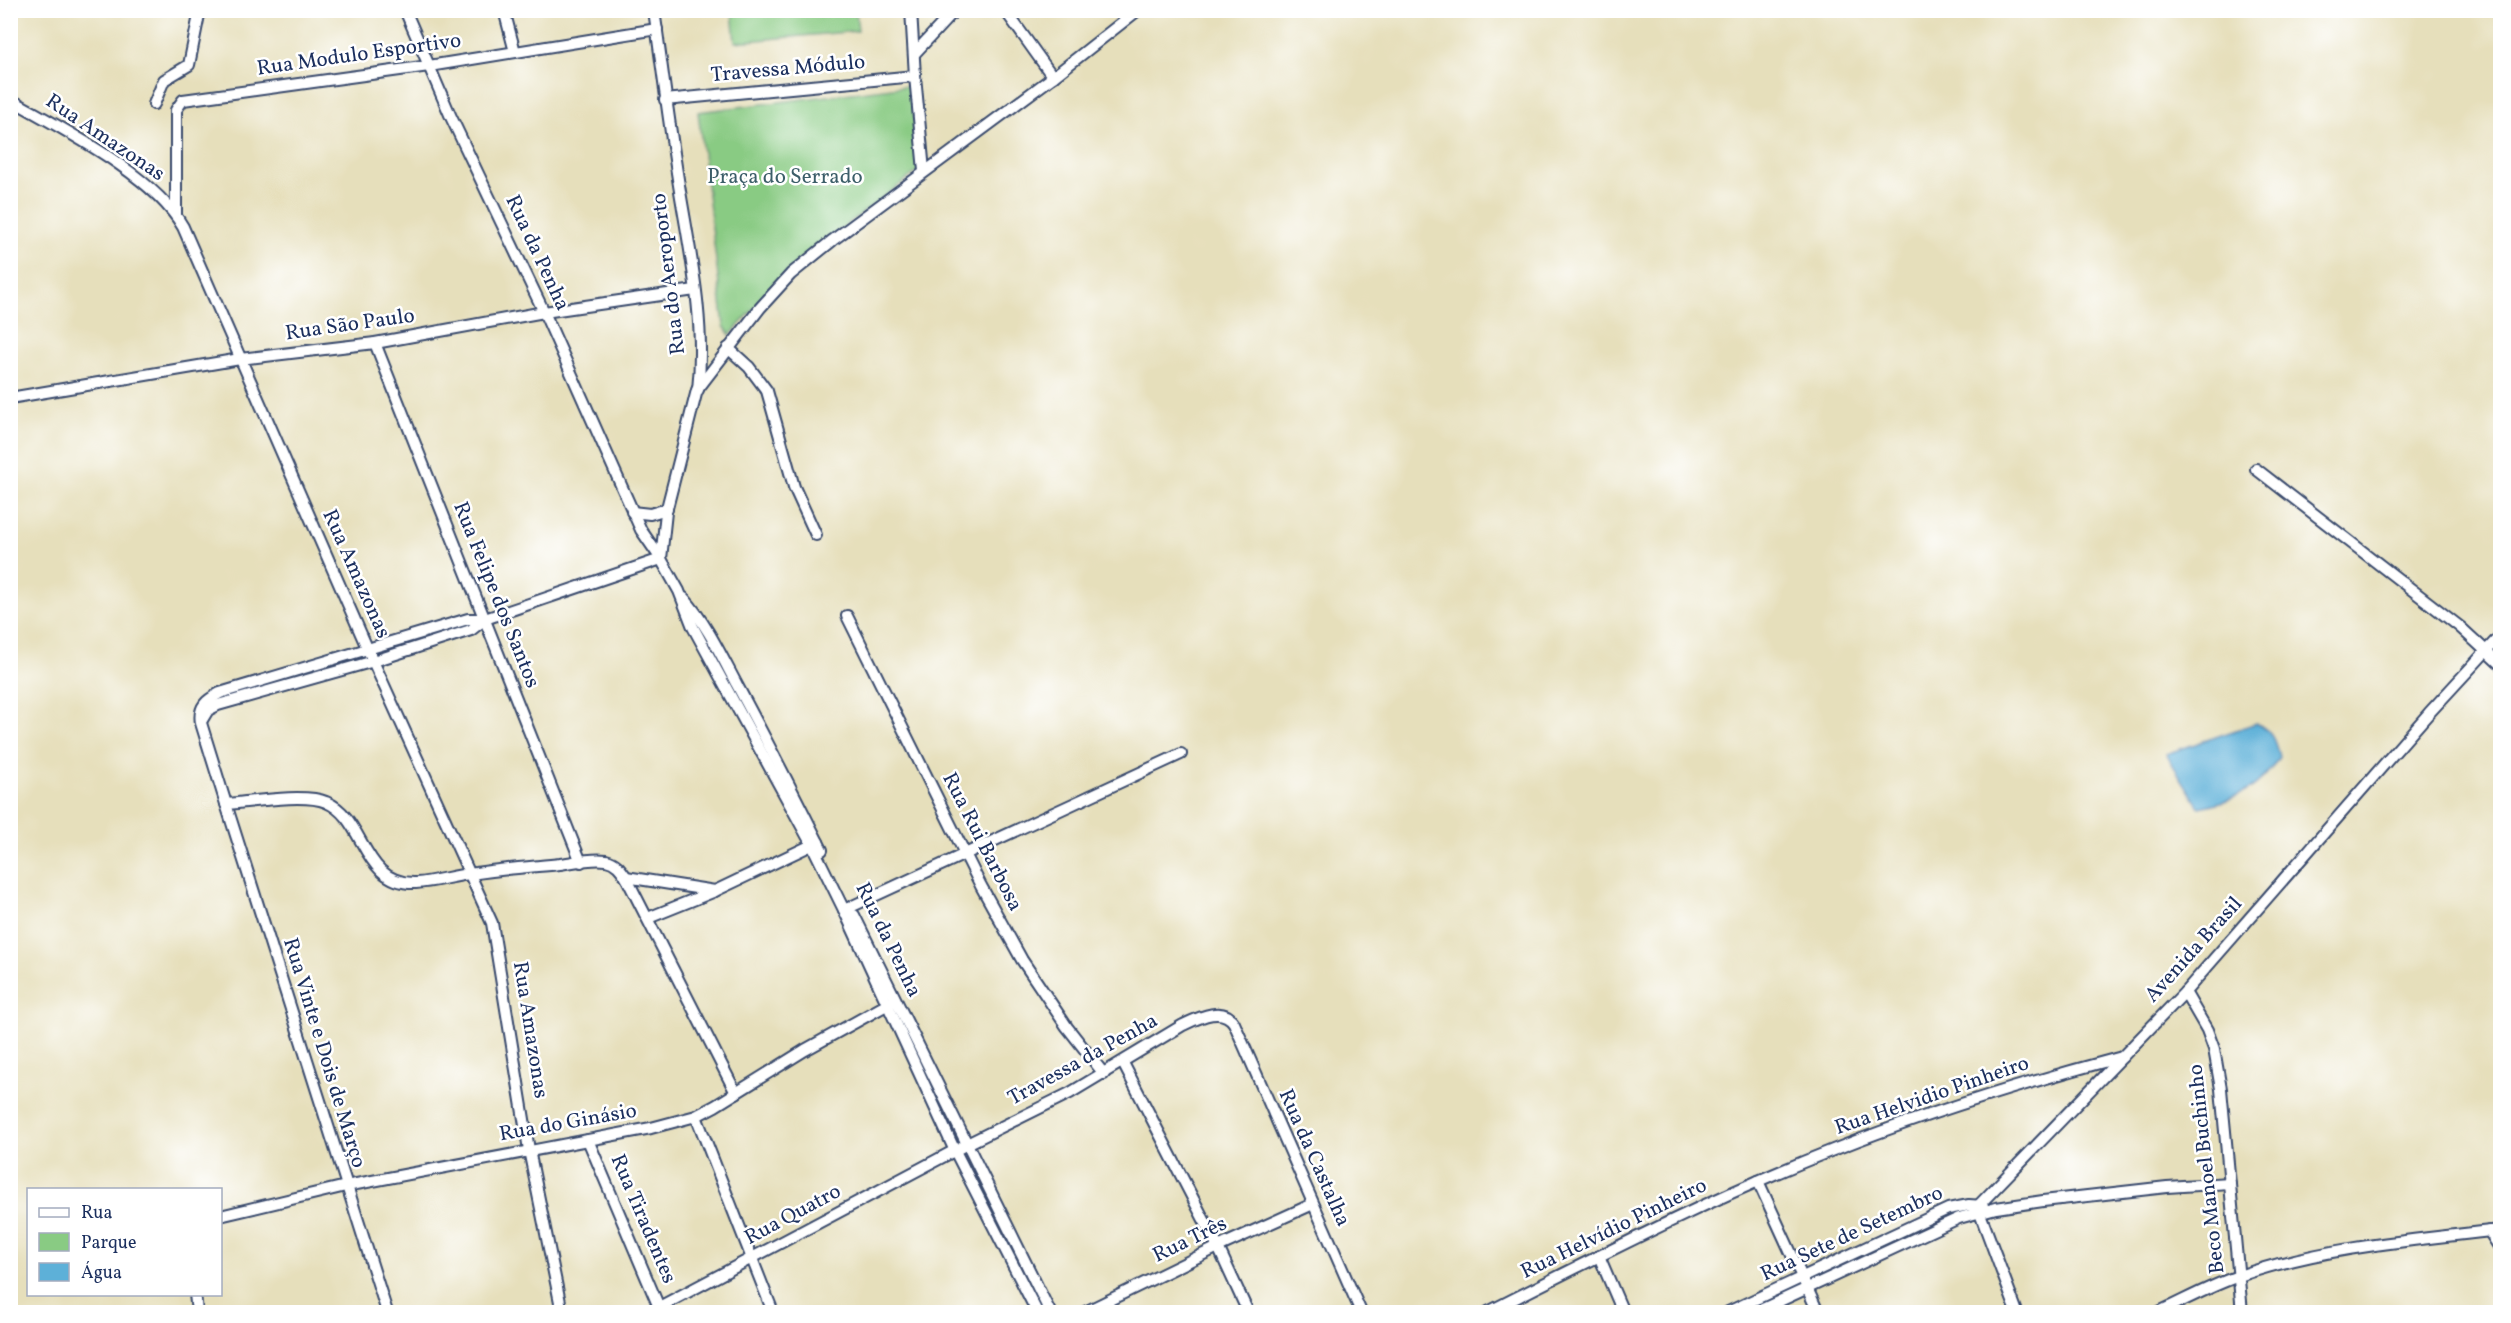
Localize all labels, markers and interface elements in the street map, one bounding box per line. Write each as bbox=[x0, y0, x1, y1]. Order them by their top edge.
street label: Rua Modulo Esportivo bbox=[255, 26, 463, 84]
street label: Travessa Módulo bbox=[710, 48, 866, 90]
street label: Rua Amazonas bbox=[40, 87, 170, 189]
park label: Praça do Serrado bbox=[707, 163, 863, 192]
street label: Rua da Penha bbox=[498, 190, 576, 316]
street label: Rua do Aeroporto bbox=[645, 191, 693, 357]
street label: Rua São Paulo bbox=[283, 302, 417, 348]
street label: Rua Felipe dos Santos bbox=[445, 498, 547, 692]
street label: Rua Amazonas bbox=[315, 505, 397, 643]
street label: Rua Rui Barbosa bbox=[935, 768, 1029, 916]
street label: Rua da Penha bbox=[848, 878, 928, 1002]
street label: Avenida Brasil bbox=[2139, 891, 2249, 1009]
street label: Rua Vinte e Dois de Março bbox=[275, 934, 373, 1172]
street label: Rua Amazonas bbox=[505, 959, 555, 1101]
street label: Travessa da Penha bbox=[1003, 1007, 1163, 1113]
street label: Rua Helvidio Pinheiro bbox=[1831, 1049, 2033, 1143]
street label: Beco Manoel Buchinho bbox=[2182, 1063, 2232, 1275]
street label: Rua da Castalha bbox=[1271, 1085, 1357, 1231]
street label: Rua do Ginásio bbox=[497, 1097, 639, 1149]
street label: Rua Tiradentes bbox=[603, 1150, 683, 1288]
street label: Rua Helvídio Pinheiro bbox=[1516, 1171, 1712, 1287]
street label: Rua Quatro bbox=[740, 1177, 846, 1253]
street label: Rua Sete de Setembro bbox=[1756, 1179, 1948, 1289]
legend bbox=[27, 1188, 222, 1296]
text: Rua bbox=[81, 1201, 112, 1226]
street label: Rua Três bbox=[1148, 1210, 1232, 1270]
text: Parque bbox=[81, 1231, 136, 1256]
text: Água bbox=[81, 1261, 122, 1286]

